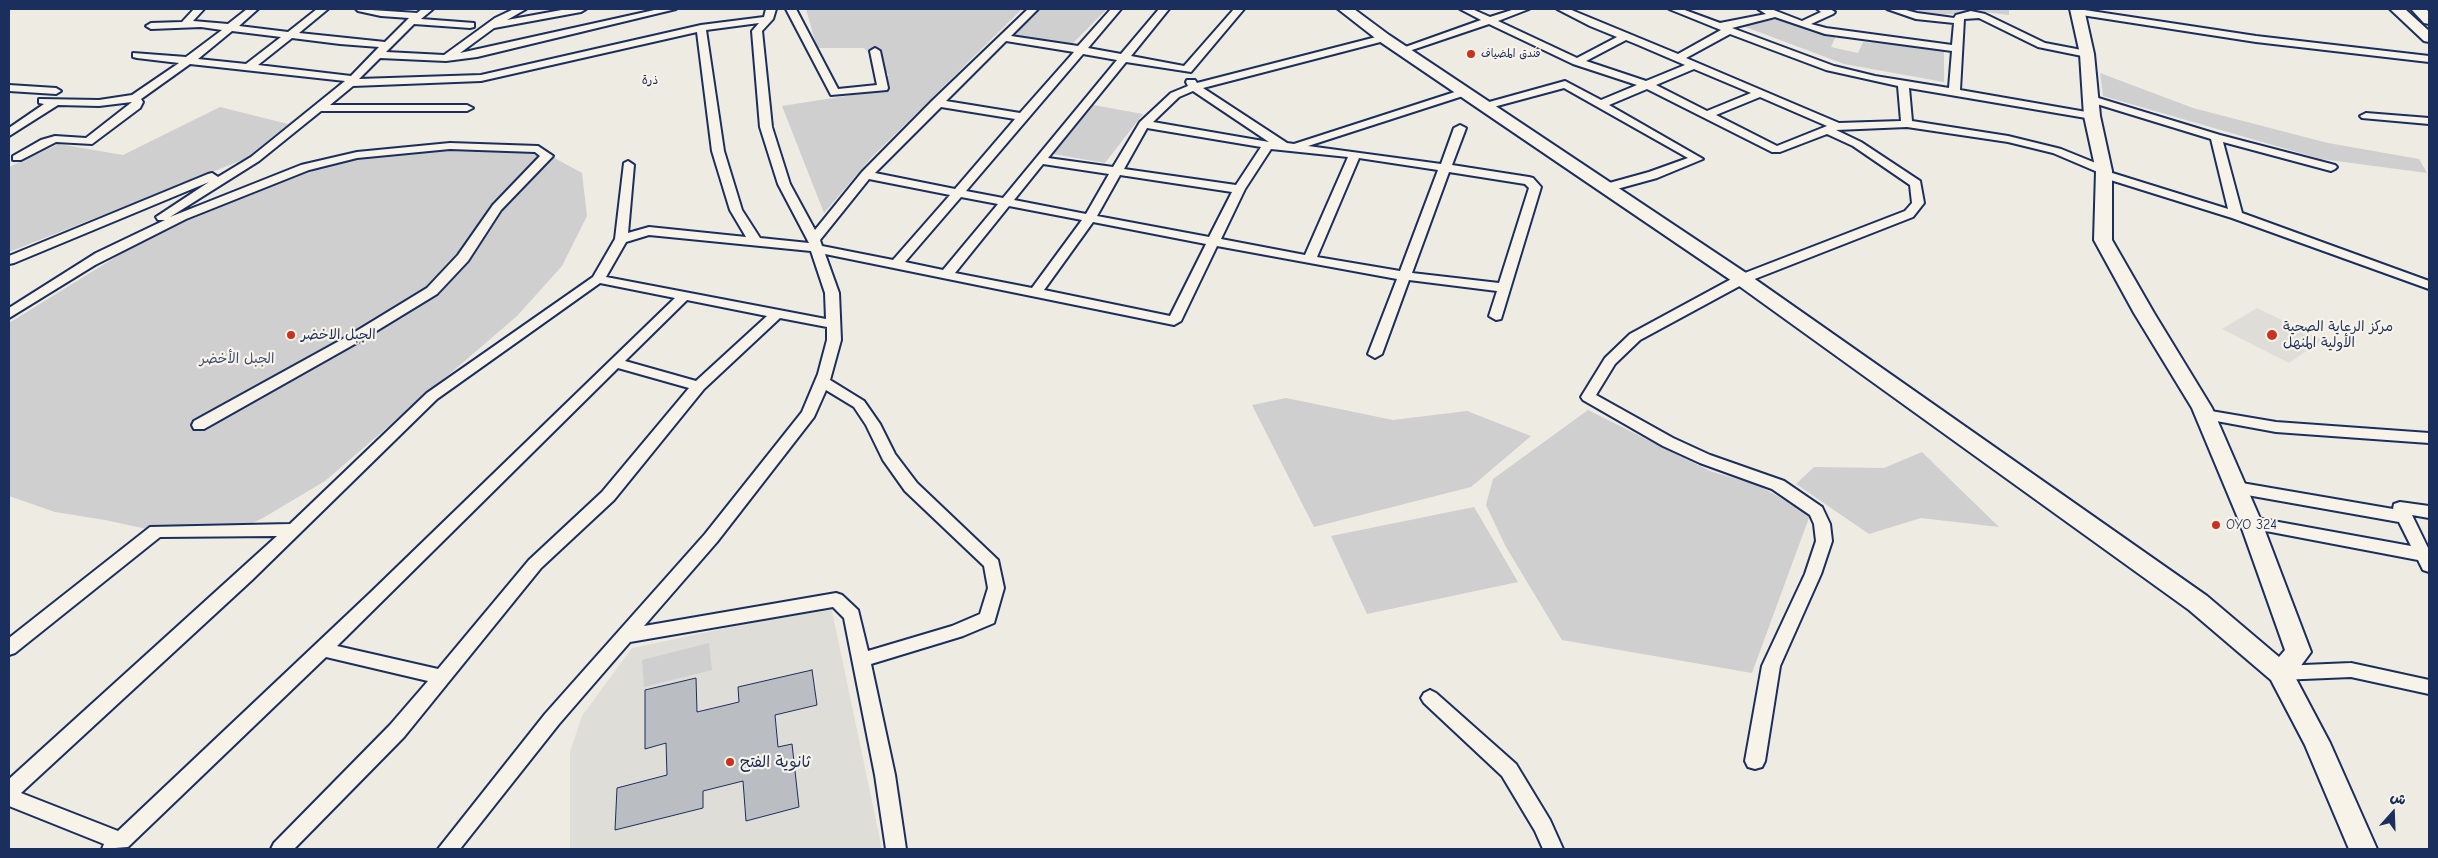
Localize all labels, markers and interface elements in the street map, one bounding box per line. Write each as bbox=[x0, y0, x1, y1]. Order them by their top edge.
place label: فندق المضياف bbox=[1481, 47, 1541, 61]
marker: فندق المضياف bbox=[1465, 48, 1477, 60]
district label: ذرة bbox=[642, 74, 658, 88]
place label: مركز الرعاية الصحية الأولية المنهل bbox=[2283, 319, 2393, 352]
place label: الجبل الاخضر bbox=[301, 327, 376, 343]
marker: مركز الرعاية الصحية الأولية المنهل bbox=[2265, 328, 2279, 342]
marker: الجبل الاخضر bbox=[285, 329, 297, 341]
park label: الجبل الأخضر bbox=[200, 351, 274, 367]
place label: OYO 324 bbox=[2226, 517, 2277, 533]
marker: OYO 324 bbox=[2210, 519, 2222, 531]
place label: ثانوية الفتح bbox=[740, 752, 810, 772]
marker: ثانوية الفتح bbox=[724, 756, 736, 768]
north arrow bbox=[2368, 788, 2418, 838]
text: ش bbox=[2388, 788, 2408, 809]

